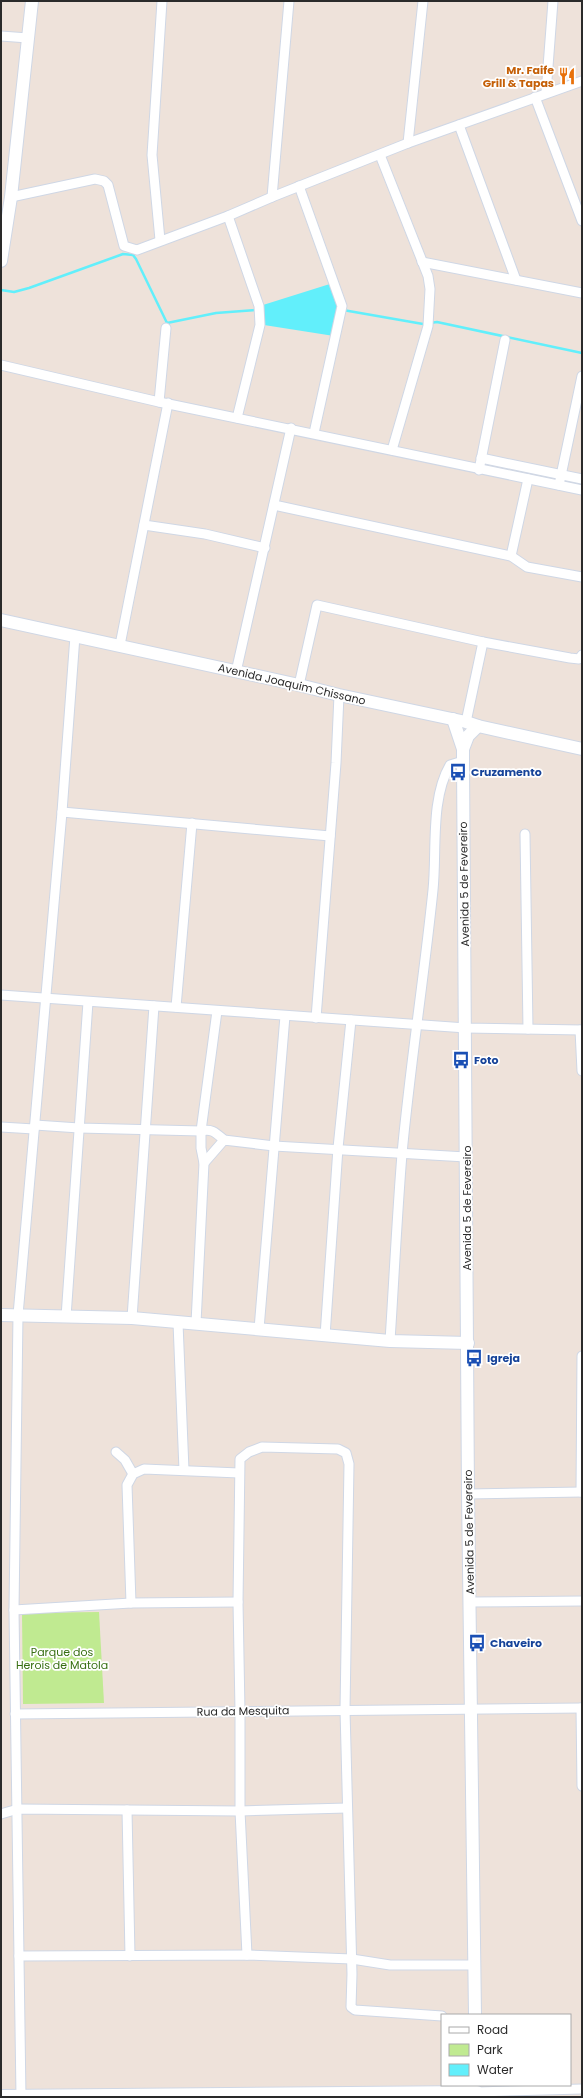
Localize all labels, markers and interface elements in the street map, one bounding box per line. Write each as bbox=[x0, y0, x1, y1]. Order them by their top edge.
place label: Mr. Faife Grill & Tapas bbox=[483, 62, 554, 91]
restaurant icon: Mr. Faife Grill & Tapas bbox=[557, 66, 577, 86]
street label: Avenida Joaquim Chissano bbox=[217, 659, 367, 709]
bus stop icon: Cruzamento bbox=[448, 762, 468, 782]
place label: Cruzamento bbox=[471, 764, 542, 780]
street label: Avenida 5 de Fevereiro bbox=[455, 821, 473, 947]
bus stop icon: Foto bbox=[451, 1050, 471, 1070]
place label: Foto bbox=[474, 1052, 499, 1068]
street label: Avenida 5 de Fevereiro bbox=[459, 1145, 475, 1271]
bus stop icon: Igreja bbox=[464, 1348, 484, 1368]
place label: Igreja bbox=[487, 1350, 520, 1366]
street label: Avenida 5 de Fevereiro bbox=[460, 1469, 478, 1595]
bus stop icon: Chaveiro bbox=[467, 1633, 487, 1653]
place label: Chaveiro bbox=[490, 1635, 542, 1651]
park label: Parque dos Herois de Matola bbox=[16, 1644, 108, 1673]
street label: Rua da Mesquita bbox=[197, 1702, 289, 1720]
legend bbox=[441, 2014, 571, 2086]
text: Road bbox=[477, 2021, 508, 2038]
text: Park bbox=[477, 2041, 504, 2058]
text: Water bbox=[477, 2061, 514, 2078]

